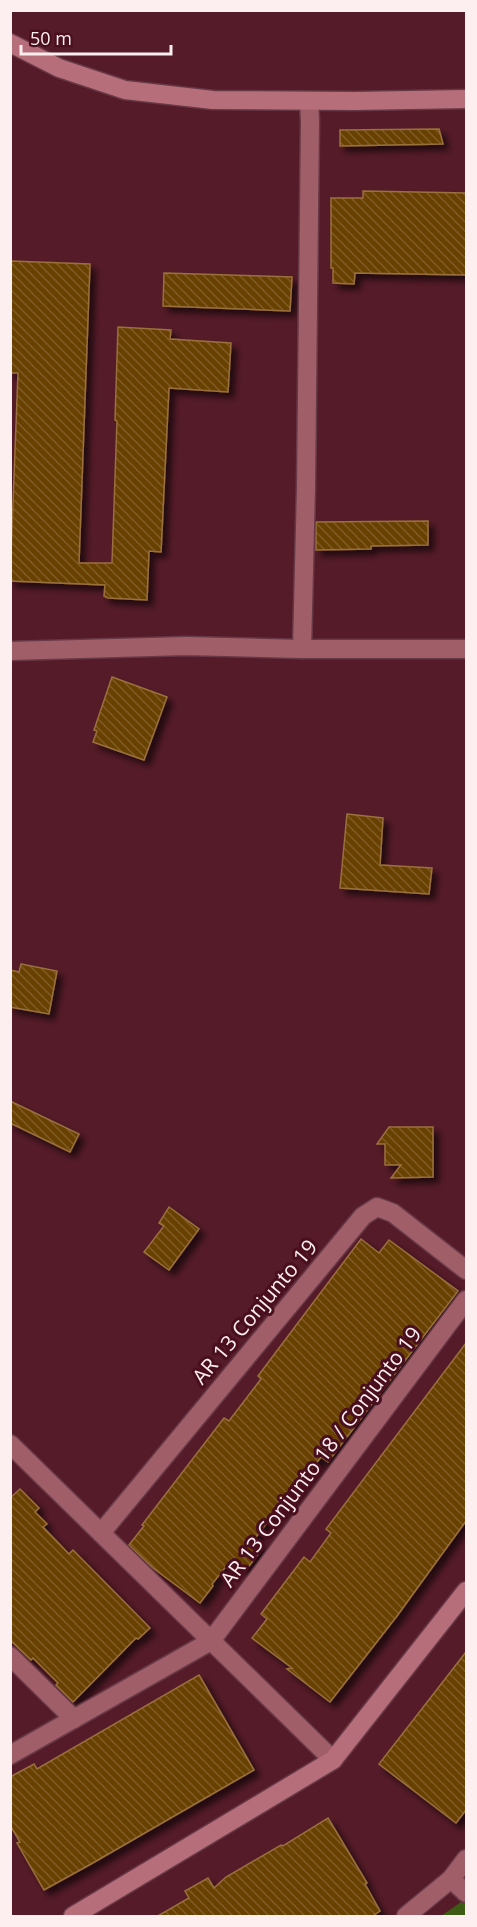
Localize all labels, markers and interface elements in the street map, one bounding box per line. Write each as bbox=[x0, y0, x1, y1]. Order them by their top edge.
scale bar bbox=[21, 18, 171, 56]
text: 50 m bbox=[30, 26, 72, 50]
street label: AR 13 Conjunto 19 bbox=[185, 1233, 323, 1390]
street label: AR 13 Conjunto 18 / Conjunto 19 bbox=[213, 1321, 427, 1592]

